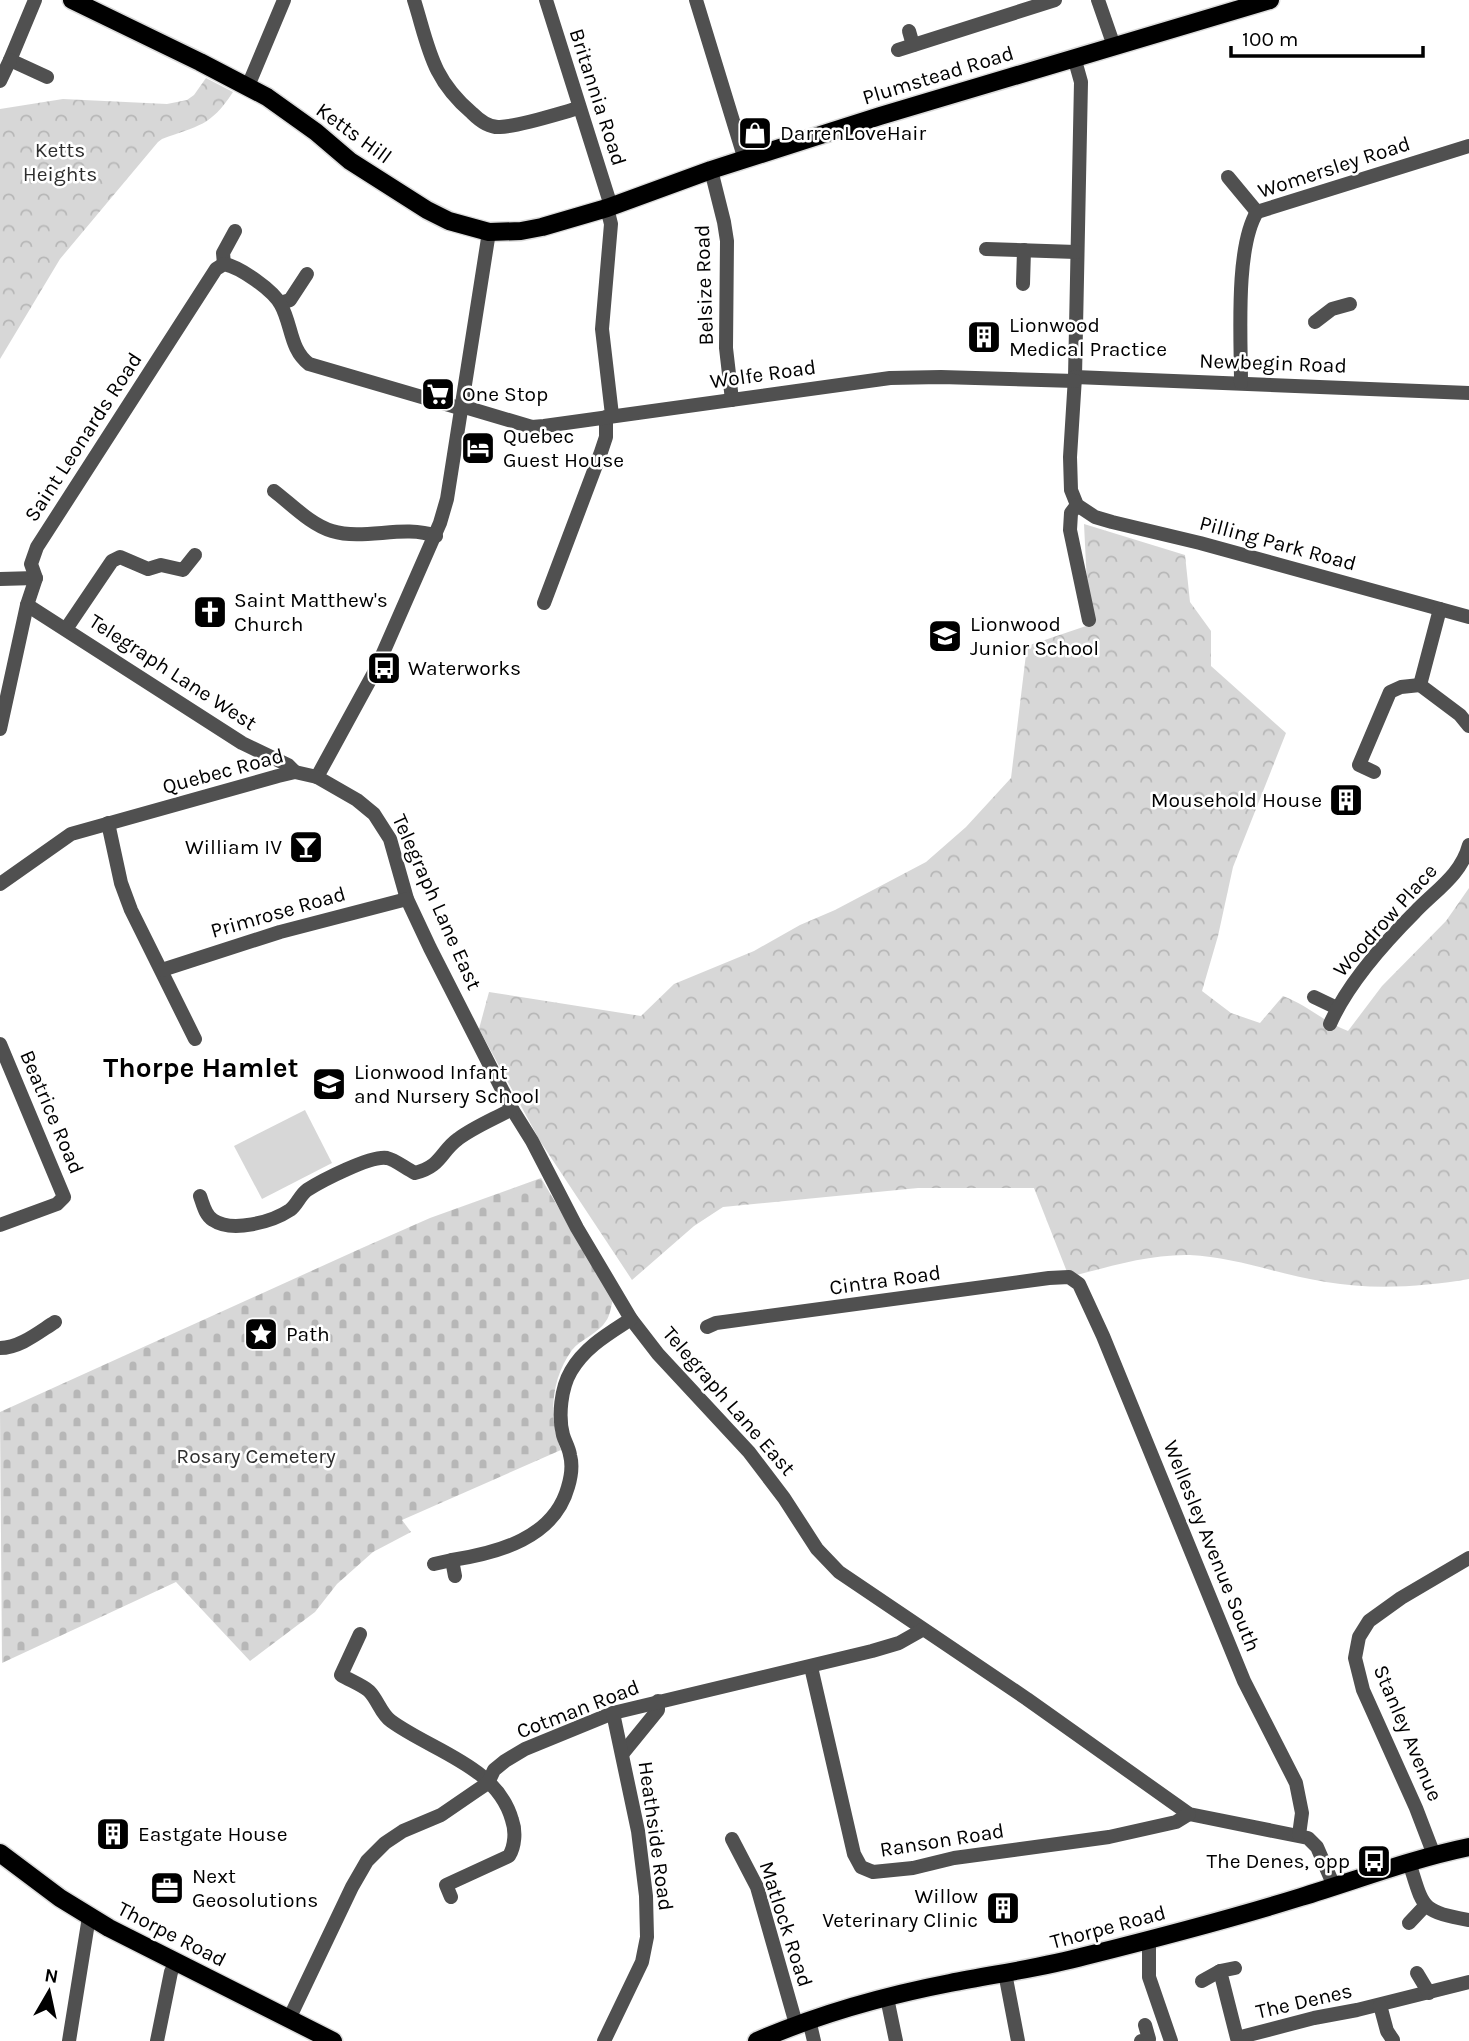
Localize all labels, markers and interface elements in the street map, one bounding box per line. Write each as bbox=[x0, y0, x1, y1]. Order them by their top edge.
scale bar bbox=[1231, 14, 1424, 58]
street label: Britannia Road bbox=[565, 25, 631, 169]
text: 100 m bbox=[1242, 27, 1299, 51]
street label: Plumstead Road bbox=[859, 41, 1017, 109]
street label: Ketts Hill bbox=[312, 98, 396, 168]
shop icon: DarrenLoveHair bbox=[736, 114, 774, 152]
place label: DarrenLoveHair bbox=[780, 121, 927, 145]
street label: Womersley Road bbox=[1255, 131, 1413, 203]
park label: Ketts Heights bbox=[23, 138, 97, 186]
street label: Belsize Road bbox=[690, 224, 718, 346]
place label: Lionwood Medical Practice bbox=[1009, 313, 1167, 361]
building icon: Lionwood Medical Practice bbox=[965, 318, 1003, 356]
street label: Saint Leonards Road bbox=[19, 348, 147, 526]
street label: Newbegin Road bbox=[1199, 348, 1347, 378]
street label: Wolfe Road bbox=[708, 355, 818, 393]
supermarket icon: One Stop bbox=[419, 375, 457, 413]
place label: One Stop bbox=[462, 382, 548, 406]
place label: Quebec Guest House bbox=[503, 424, 624, 472]
hotel icon: Quebec Guest House bbox=[459, 429, 497, 467]
street label: Pilling Park Road bbox=[1197, 511, 1359, 575]
place label: Saint Matthew's Church bbox=[234, 588, 388, 636]
church icon: Saint Matthew's Church bbox=[191, 593, 229, 631]
street label: Telegraph Lane West bbox=[85, 609, 261, 735]
place label: Lionwood Junior School bbox=[970, 612, 1099, 660]
school or university icon: Lionwood Junior School bbox=[926, 617, 964, 655]
bus stop icon: Waterworks bbox=[365, 649, 403, 687]
place label: Waterworks bbox=[408, 656, 521, 680]
street label: Quebec Road bbox=[160, 743, 286, 799]
building icon: Mousehold House bbox=[1327, 781, 1365, 819]
place label: Mousehold House bbox=[1151, 788, 1322, 812]
street label: Telegraph Lane East bbox=[388, 811, 487, 994]
bar icon: William IV bbox=[287, 828, 325, 866]
place label: William IV bbox=[185, 835, 282, 859]
street label: Woodrow Place bbox=[1328, 859, 1442, 981]
street label: Primrose Road bbox=[208, 881, 348, 943]
street label: Beatrice Road bbox=[15, 1047, 89, 1177]
district label: Thorpe Hamlet bbox=[103, 1051, 299, 1084]
place label: Lionwood Infant and Nursery School bbox=[354, 1060, 540, 1108]
school or university icon: Lionwood Infant and Nursery School bbox=[310, 1065, 348, 1103]
street label: Cintra Road bbox=[828, 1260, 942, 1300]
place icon: Path bbox=[242, 1315, 280, 1353]
place label: Path bbox=[286, 1322, 330, 1346]
street label: Telegraph Lane East bbox=[658, 1322, 800, 1480]
street label: Wellesley Avenue South bbox=[1159, 1437, 1265, 1655]
park label: Rosary Cemetery bbox=[176, 1444, 336, 1468]
street label: Stanley Avenue bbox=[1369, 1661, 1447, 1805]
street label: Cotman Road bbox=[513, 1675, 643, 1743]
street label: Heathside Road bbox=[634, 1760, 678, 1912]
building icon: Eastgate House bbox=[94, 1815, 132, 1853]
street label: Ranson Road bbox=[878, 1818, 1006, 1862]
place label: Eastgate House bbox=[138, 1822, 287, 1846]
bus stop icon: The Denes, opp bbox=[1355, 1842, 1393, 1880]
place label: The Denes, opp bbox=[1207, 1849, 1350, 1873]
street label: Matlock Road bbox=[754, 1858, 818, 1990]
place label: Next Geosolutions bbox=[192, 1864, 318, 1912]
office icon: Next Geosolutions bbox=[148, 1869, 186, 1907]
place label: Willow Veterinary Clinic bbox=[822, 1884, 978, 1932]
building icon: Willow Veterinary Clinic bbox=[984, 1889, 1022, 1927]
street label: Thorpe Road bbox=[114, 1896, 230, 1972]
street label: Thorpe Road bbox=[1048, 1900, 1168, 1954]
north arrow bbox=[14, 1957, 84, 2027]
text: N bbox=[43, 1964, 60, 1988]
street label: The Denes bbox=[1254, 1978, 1354, 2024]

